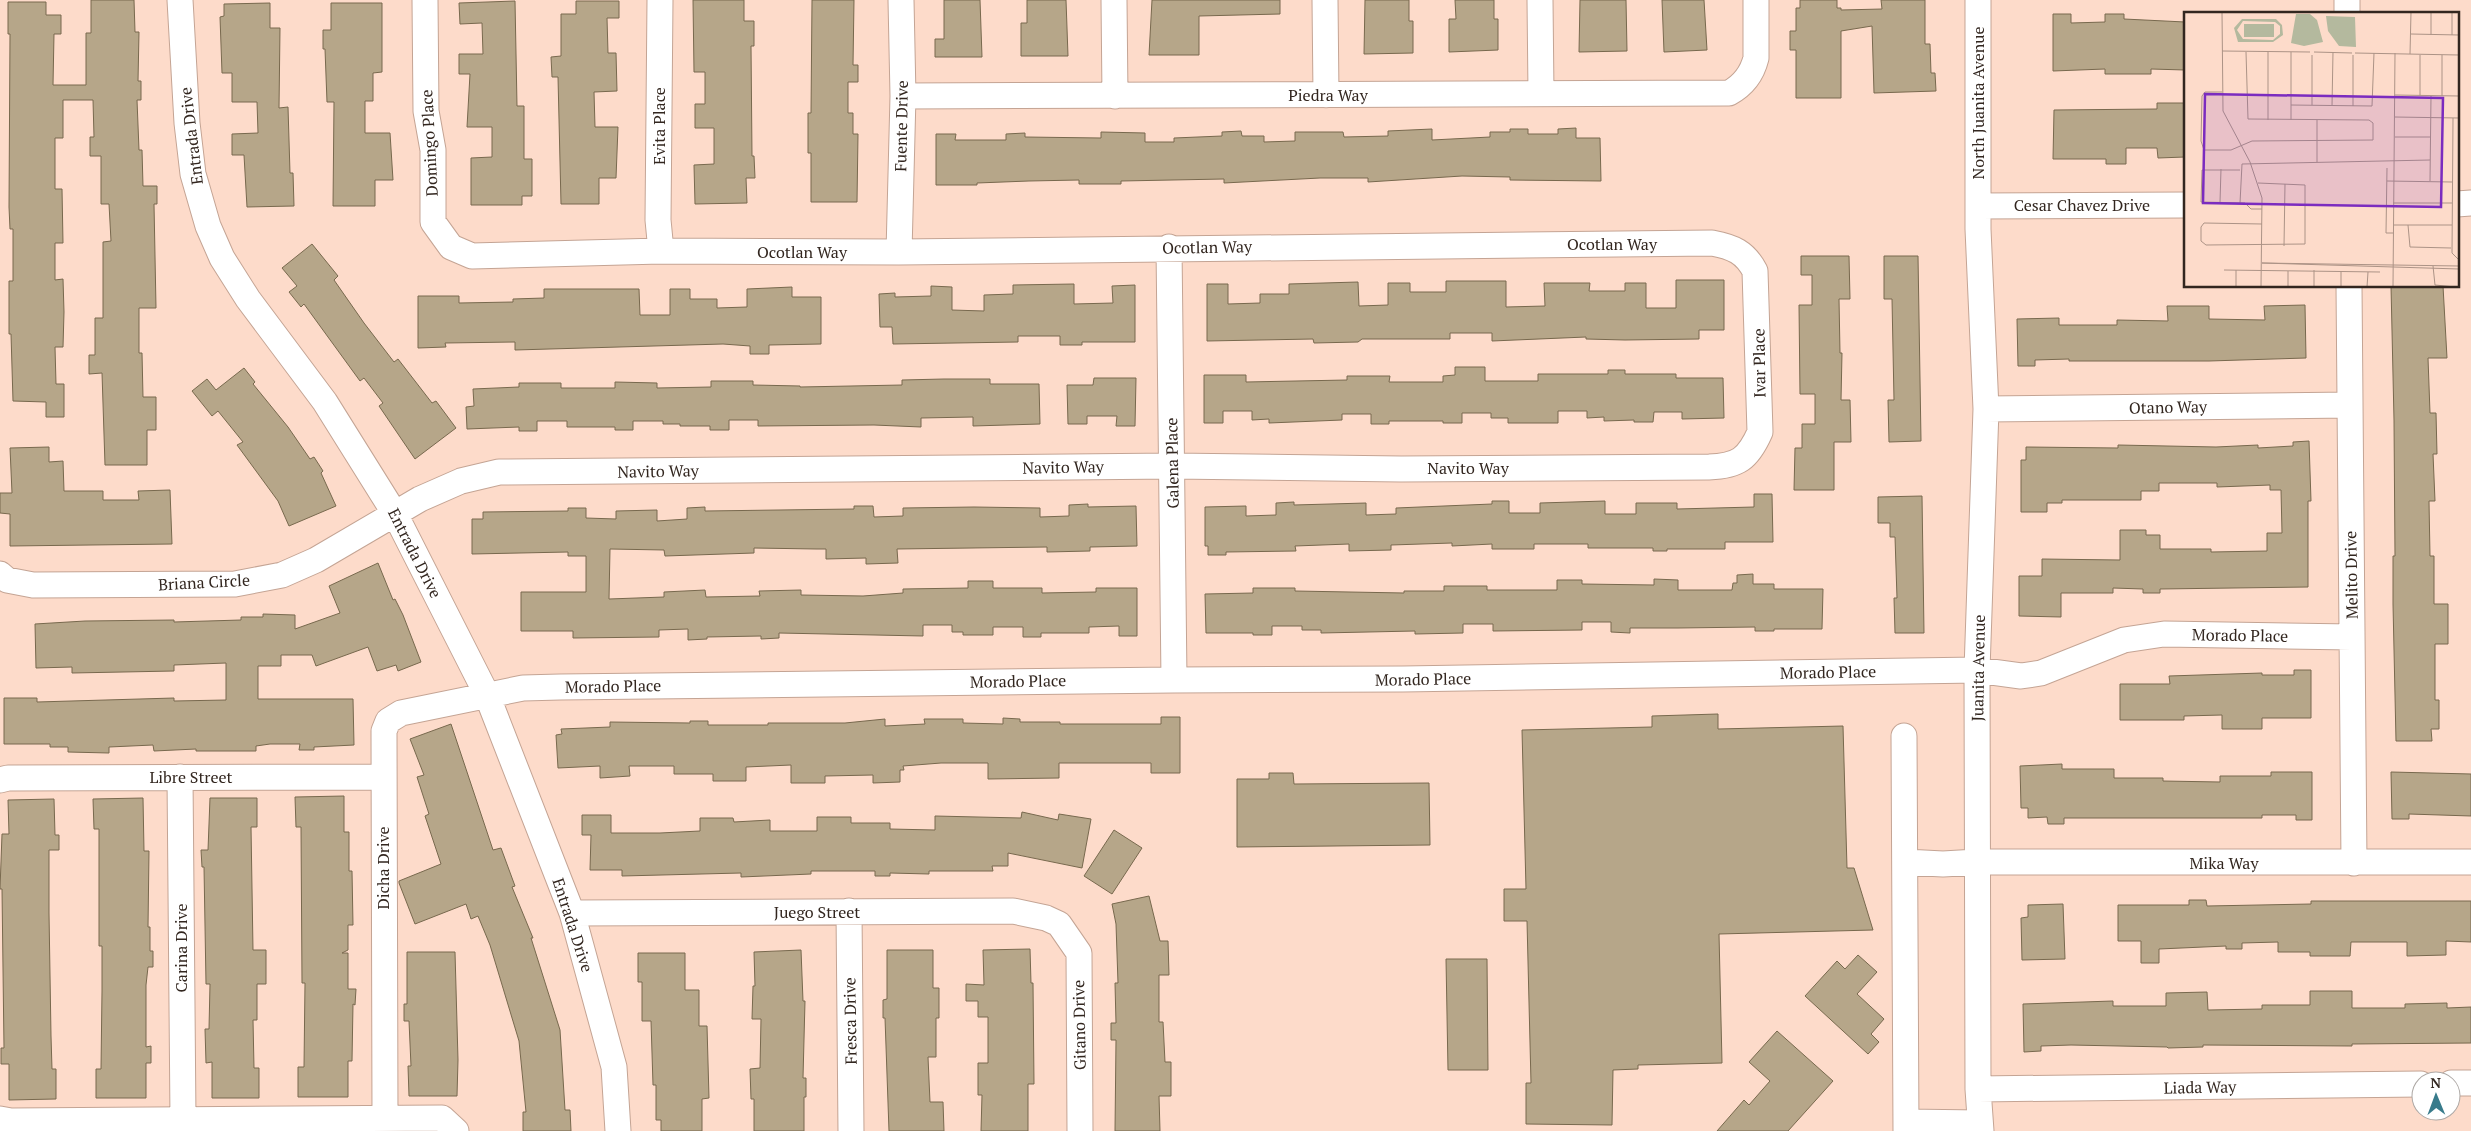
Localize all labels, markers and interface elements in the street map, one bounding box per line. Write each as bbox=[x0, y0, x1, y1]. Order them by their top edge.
inset map bbox=[2184, 12, 2458, 288]
street label: North Juanita Avenue bbox=[1967, 27, 1989, 179]
street label: Fuente Drive bbox=[889, 80, 913, 172]
street label: Piedra Way bbox=[1288, 84, 1369, 106]
street label: Entrada Drive bbox=[174, 86, 208, 186]
street label: Evita Place bbox=[648, 87, 670, 165]
street label: Domingo Place bbox=[415, 89, 443, 197]
street label: Cesar Chavez Drive bbox=[2014, 194, 2150, 216]
street label: Ocotlan Way bbox=[1567, 233, 1658, 255]
street label: Ocotlan Way bbox=[1162, 235, 1253, 259]
street label: Ocotlan Way bbox=[757, 241, 848, 263]
street label: Ivar Place bbox=[1747, 328, 1771, 398]
street label: Otano Way bbox=[2129, 395, 2208, 419]
street label: Galena Place bbox=[1160, 417, 1184, 509]
street label: Navito Way bbox=[1022, 455, 1105, 479]
street label: Navito Way bbox=[1427, 457, 1510, 479]
street label: Navito Way bbox=[617, 459, 700, 483]
street label: Entrada Drive bbox=[383, 504, 447, 602]
street label: Melito Drive bbox=[2339, 531, 2363, 619]
street label: Briana Circle bbox=[158, 569, 250, 595]
street label: Juanita Avenue bbox=[1966, 614, 1990, 722]
street label: Morado Place bbox=[2192, 623, 2288, 647]
street label: Morado Place bbox=[1780, 660, 1876, 684]
street label: Morado Place bbox=[1375, 667, 1471, 691]
street label: Morado Place bbox=[970, 669, 1066, 693]
street label: Morado Place bbox=[565, 674, 661, 698]
street label: Libre Street bbox=[149, 766, 233, 788]
street label: Dicha Drive bbox=[372, 826, 394, 910]
street label: Mika Way bbox=[2190, 852, 2259, 874]
street label: Entrada Drive bbox=[547, 875, 599, 975]
street label: Juego Street bbox=[774, 901, 860, 923]
street label: Carina Drive bbox=[170, 904, 192, 992]
street label: Fresca Drive bbox=[838, 977, 862, 1065]
street label: Gitano Drive bbox=[1067, 980, 1091, 1070]
north arrow bbox=[2411, 1071, 2461, 1121]
text: N bbox=[2430, 1073, 2442, 1092]
street label: Liada Way bbox=[2164, 1075, 2237, 1099]

